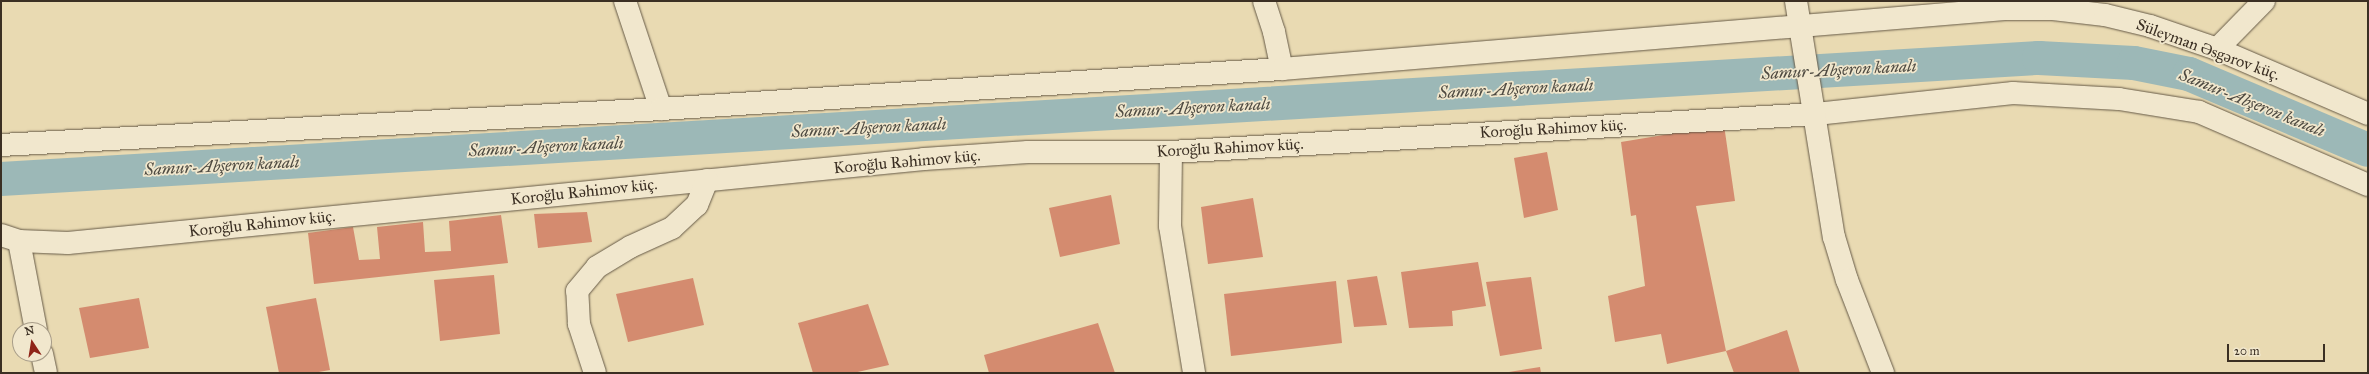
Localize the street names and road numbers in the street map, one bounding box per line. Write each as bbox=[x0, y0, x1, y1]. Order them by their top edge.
street label: Süleyman Əsgərov küç. bbox=[2134, 15, 2282, 85]
street label: Koroğlu Rəhimov küç. bbox=[1479, 116, 1627, 142]
street label: Koroğlu Rəhimov küç. bbox=[1156, 135, 1304, 161]
street label: Koroğlu Rəhimov küç. bbox=[833, 146, 981, 178]
street label: Koroğlu Rəhimov küç. bbox=[510, 175, 658, 209]
street label: Koroğlu Rəhimov küç. bbox=[188, 207, 336, 241]

